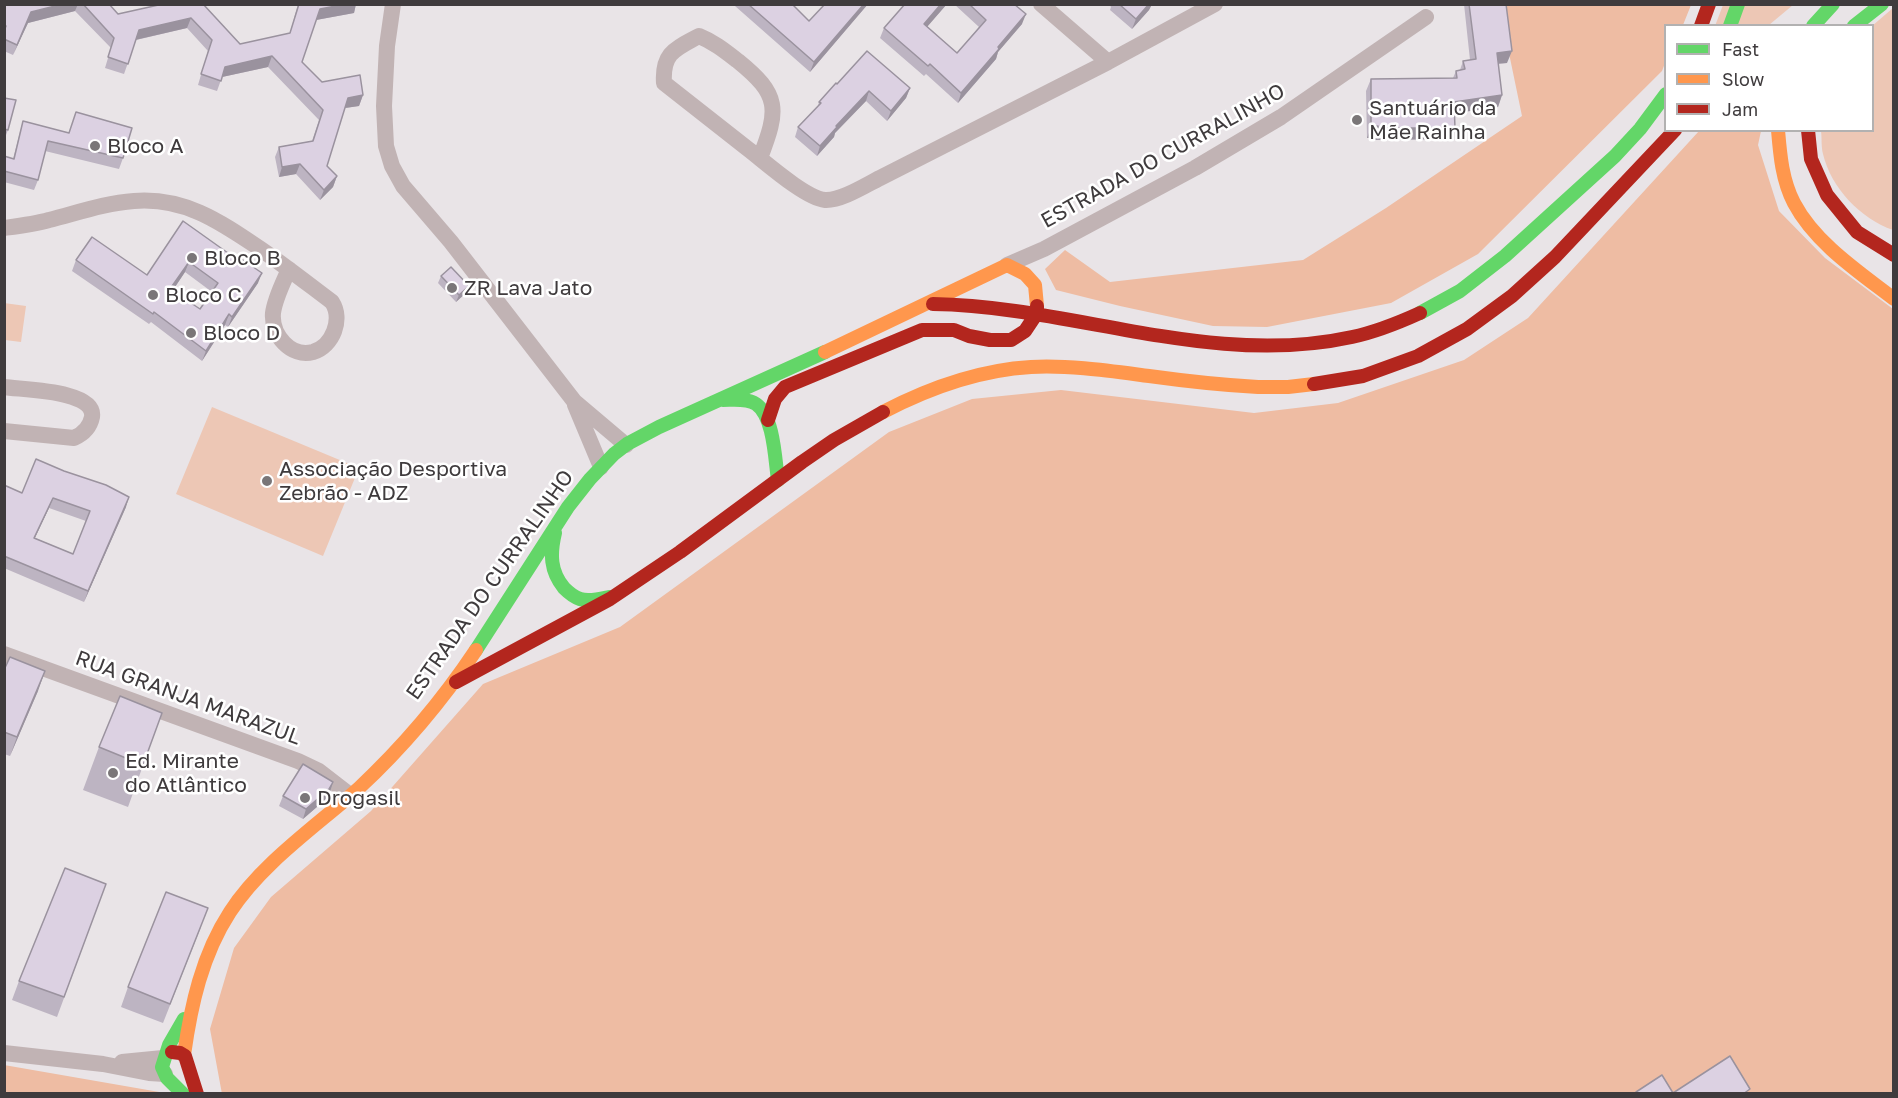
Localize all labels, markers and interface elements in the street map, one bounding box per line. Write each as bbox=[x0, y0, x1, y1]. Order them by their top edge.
legend bbox=[1664, 24, 1874, 132]
text: Fast bbox=[1722, 38, 1759, 60]
text: Slow bbox=[1722, 68, 1764, 90]
street label: ESTRADA DO CURRALINHO bbox=[1037, 78, 1289, 234]
place label: Santuário da Mãe Rainha bbox=[1369, 95, 1496, 145]
text: Jam bbox=[1722, 98, 1758, 120]
marker: Santuário da Mãe Rainha bbox=[1350, 113, 1364, 127]
place label: Bloco A bbox=[107, 133, 184, 159]
marker: Bloco A bbox=[88, 139, 102, 153]
place label: Bloco B bbox=[204, 245, 281, 271]
marker: Bloco B bbox=[185, 251, 199, 265]
place label: ZR Lava Jato bbox=[464, 275, 592, 301]
marker: ZR Lava Jato bbox=[445, 281, 459, 295]
place label: Bloco C bbox=[165, 282, 242, 308]
marker: Bloco C bbox=[146, 288, 160, 302]
place label: Bloco D bbox=[203, 320, 280, 346]
marker: Bloco D bbox=[184, 326, 198, 340]
place label: Associação Desportiva Zebrão - ADZ bbox=[279, 456, 507, 506]
street label: ESTRADA DO CURRALINHO bbox=[401, 465, 579, 705]
marker: Associação Desportiva Zebrão - ADZ bbox=[260, 474, 274, 488]
street label: RUA GRANJA MARAZUL bbox=[72, 645, 304, 751]
place label: Ed. Mirante do Atlântico bbox=[125, 748, 247, 798]
marker: Ed. Mirante do Atlântico bbox=[106, 766, 120, 780]
place label: Drogasil bbox=[317, 785, 401, 811]
marker: Drogasil bbox=[298, 791, 312, 805]

